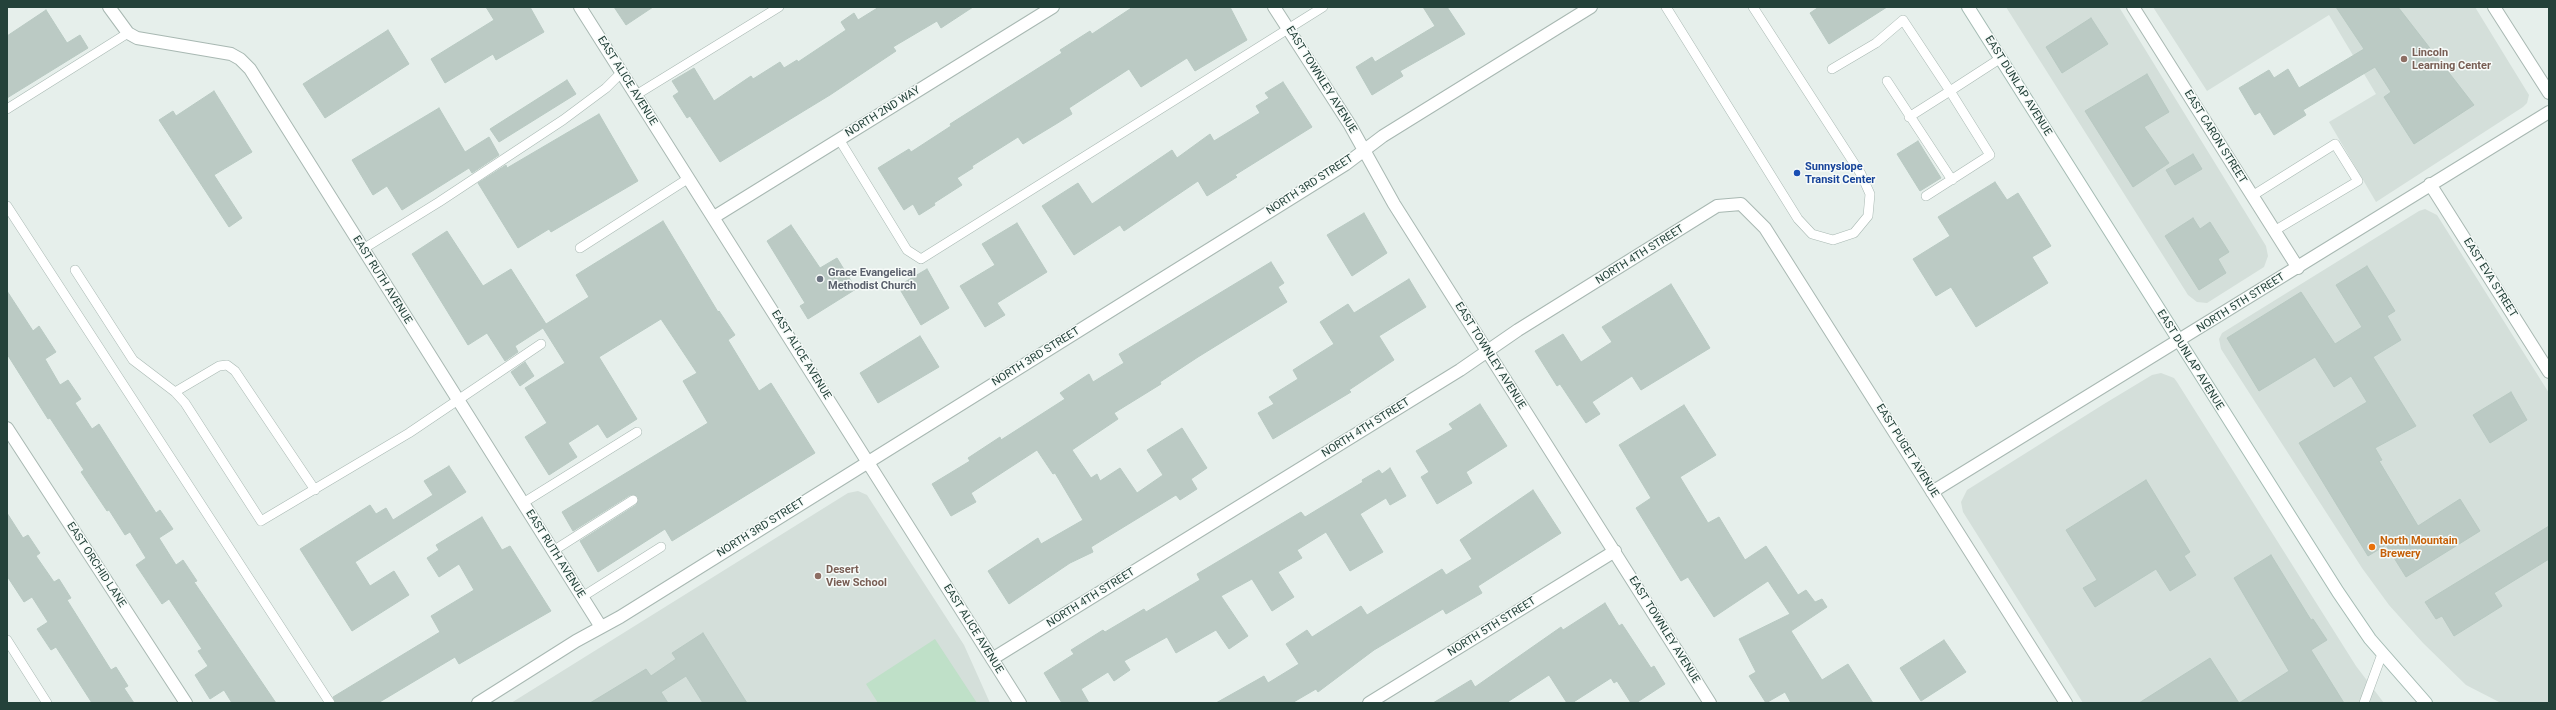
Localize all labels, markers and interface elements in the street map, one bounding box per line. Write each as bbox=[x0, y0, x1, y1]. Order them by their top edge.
street label: EAST TOWNLEY AVENUE bbox=[1283, 24, 1359, 136]
street label: EAST ALICE AVENUE bbox=[594, 34, 660, 128]
street label: EAST DUNLAP AVENUE bbox=[1982, 34, 2054, 138]
place label: Lincoln Learning Center bbox=[2412, 46, 2491, 72]
marker: Lincoln Learning Center bbox=[2399, 54, 2409, 64]
street label: NORTH 2ND WAY bbox=[843, 84, 923, 140]
street label: EAST CARON STREET bbox=[2181, 88, 2249, 186]
street label: NORTH 3RD STREET bbox=[1264, 152, 1356, 218]
place label: Sunnyslope Transit Center bbox=[1805, 160, 1875, 186]
marker: Sunnyslope Transit Center bbox=[1792, 168, 1802, 178]
street label: NORTH 4TH STREET bbox=[1594, 223, 1686, 287]
street label: EAST RUTH AVENUE bbox=[350, 233, 414, 327]
street label: EAST EVA STREET bbox=[2460, 236, 2520, 320]
place label: Grace Evangelical Methodist Church bbox=[828, 266, 916, 292]
street label: NORTH 5TH STREET bbox=[2195, 271, 2287, 335]
marker: Grace Evangelical Methodist Church bbox=[815, 274, 825, 284]
street label: EAST TOWNLEY AVENUE bbox=[1452, 300, 1528, 412]
street label: EAST ALICE AVENUE bbox=[768, 308, 834, 402]
street label: EAST DUNLAP AVENUE bbox=[2154, 308, 2226, 412]
street label: NORTH 3RD STREET bbox=[990, 325, 1082, 389]
street label: NORTH 4TH STREET bbox=[1320, 396, 1412, 460]
street label: EAST PUGET AVENUE bbox=[1873, 402, 1941, 500]
street label: NORTH 3RD STREET bbox=[715, 496, 807, 560]
street label: EAST RUTH AVENUE bbox=[523, 507, 587, 601]
street label: EAST ORCHID LANE bbox=[64, 520, 128, 610]
place label: North Mountain Brewery bbox=[2380, 534, 2458, 560]
marker: North Mountain Brewery bbox=[2367, 542, 2377, 552]
place label: Desert View School bbox=[826, 563, 887, 589]
street label: NORTH 4TH STREET bbox=[1045, 566, 1137, 630]
marker: Desert View School bbox=[813, 571, 823, 581]
street label: EAST TOWNLEY AVENUE bbox=[1626, 574, 1702, 686]
street label: EAST ALICE AVENUE bbox=[940, 582, 1006, 676]
street label: NORTH 5TH STREET bbox=[1446, 595, 1538, 659]

